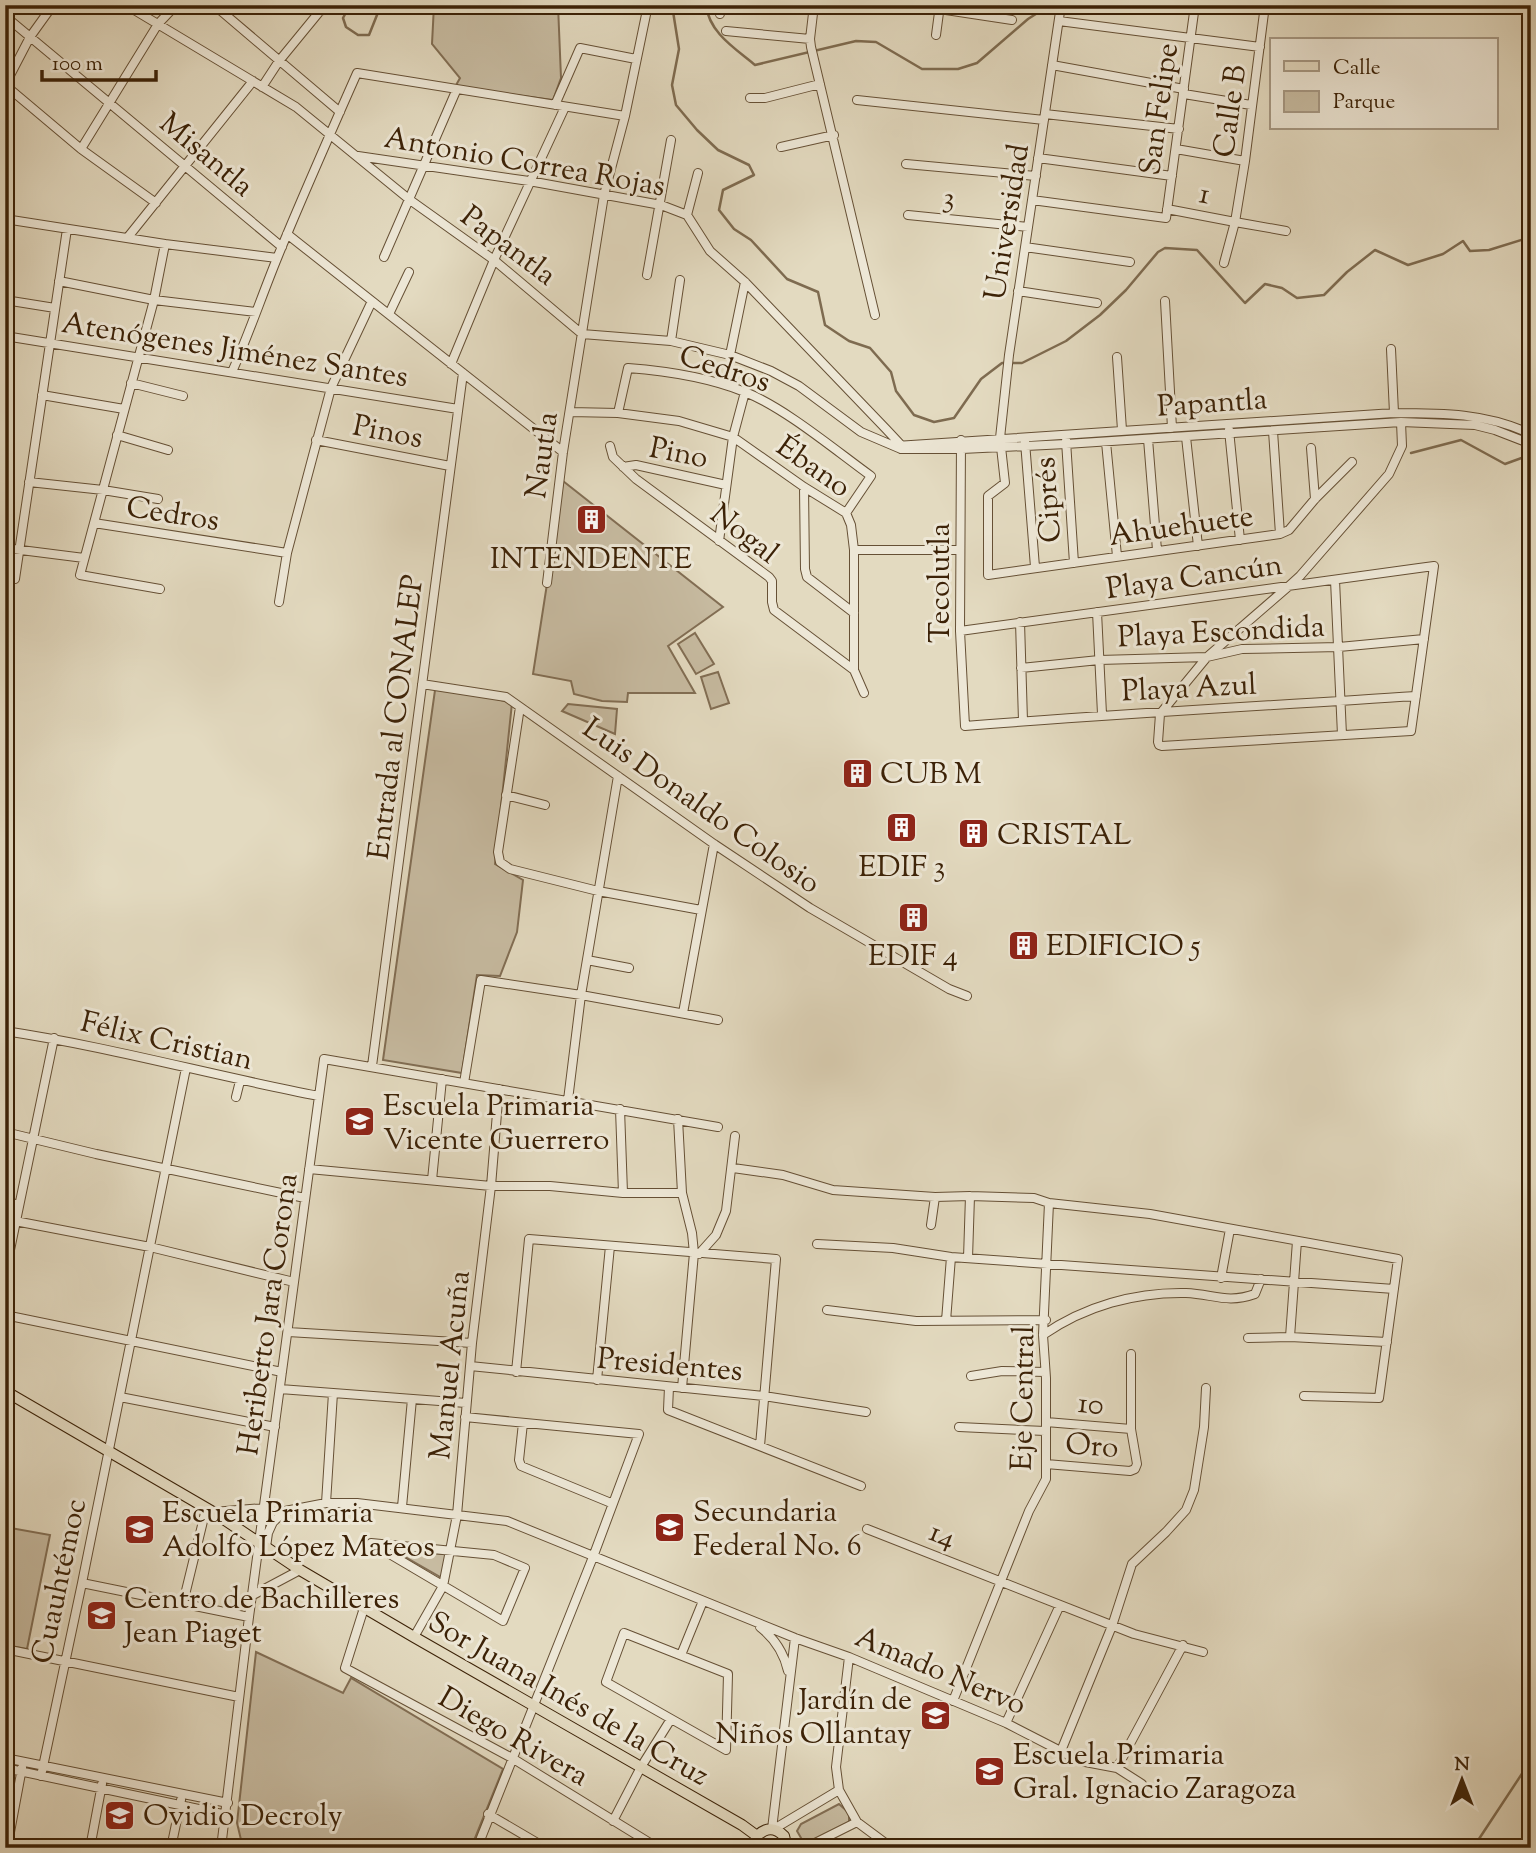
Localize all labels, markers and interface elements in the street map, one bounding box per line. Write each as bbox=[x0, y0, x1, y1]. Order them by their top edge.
scale bar bbox=[42, 38, 156, 82]
legend bbox=[1270, 38, 1498, 130]
street label: San Felipe bbox=[1130, 40, 1191, 178]
text: 100 m bbox=[52, 50, 103, 80]
text: Calle bbox=[1333, 54, 1381, 84]
street label: Calle B bbox=[1204, 62, 1259, 161]
text: Parque bbox=[1333, 88, 1395, 118]
street label: Misantla bbox=[149, 104, 262, 208]
street label: Antonio Correa Rojas bbox=[381, 118, 668, 209]
street label: Universidad bbox=[975, 141, 1042, 304]
street label: 1 bbox=[1195, 173, 1214, 218]
street label: 3 bbox=[940, 177, 957, 222]
street label: Papantla bbox=[450, 197, 565, 297]
street label: Atenógenes Jiménez Santes bbox=[58, 303, 411, 400]
street label: Cedros bbox=[673, 335, 775, 405]
street label: Papantla bbox=[1156, 379, 1269, 430]
street label: Pinos bbox=[349, 406, 426, 461]
street label: Nautla bbox=[516, 409, 571, 501]
street label: Ébano bbox=[766, 427, 859, 509]
street label: Pino bbox=[646, 428, 712, 481]
street label: Ciprés bbox=[1025, 456, 1074, 544]
street label: Cedros bbox=[123, 487, 222, 544]
street label: Nogal bbox=[700, 494, 787, 576]
street label: Ahuehuete bbox=[1106, 496, 1256, 559]
building icon: INTENDENTE bbox=[574, 503, 608, 537]
street label: Tecolutla bbox=[920, 523, 963, 643]
place label: INTENDENTE bbox=[490, 539, 692, 582]
street label: Playa Cancún bbox=[1103, 545, 1285, 612]
street label: Entrada al CONALEP bbox=[359, 572, 436, 862]
street label: Playa Escondida bbox=[1117, 607, 1326, 660]
street label: Playa Azul bbox=[1120, 664, 1258, 715]
street label: Luis Donaldo Colosio bbox=[573, 709, 828, 906]
place label: CUB M bbox=[880, 754, 982, 797]
building icon: CUB M bbox=[840, 756, 874, 790]
building icon: EDIF 3 bbox=[885, 811, 919, 845]
place label: CRISTAL bbox=[997, 815, 1131, 858]
building icon: CRISTAL bbox=[957, 817, 991, 851]
place label: EDIF 3 bbox=[859, 847, 945, 890]
building icon: EDIF 4 bbox=[896, 900, 930, 934]
place label: EDIFICIO 5 bbox=[1046, 926, 1200, 969]
building icon: EDIFICIO 5 bbox=[1006, 928, 1040, 962]
place label: EDIF 4 bbox=[868, 936, 958, 979]
street label: Félix Cristian bbox=[76, 1002, 257, 1083]
place label: Escuela Primaria Vicente Guerrero bbox=[383, 1086, 609, 1163]
school or university icon: Escuela Primaria Vicente Guerrero bbox=[343, 1105, 377, 1139]
street label: Heriberto Jara Corona bbox=[228, 1170, 311, 1458]
street label: Manuel Acuña bbox=[420, 1268, 483, 1462]
street label: Eje Central bbox=[1002, 1325, 1047, 1471]
street label: Presidentes bbox=[595, 1339, 744, 1394]
street label: 10 bbox=[1076, 1383, 1105, 1428]
street label: Oro bbox=[1064, 1424, 1120, 1471]
place label: Secundaria Federal No. 6 bbox=[693, 1492, 862, 1569]
place label: Escuela Primaria Adolfo López Mateos bbox=[162, 1493, 435, 1570]
street label: Cuauhtémoc bbox=[22, 1495, 99, 1668]
school or university icon: Secundaria Federal No. 6 bbox=[653, 1511, 687, 1545]
school or university icon: Escuela Primaria Adolfo López Mateos bbox=[122, 1512, 156, 1546]
street label: 14 bbox=[923, 1512, 962, 1561]
place label: Centro de Bachilleres Jean Piaget bbox=[122, 1579, 399, 1656]
school or university icon: Centro de Bachilleres Jean Piaget bbox=[84, 1598, 118, 1632]
street label: Sor Juana Inés de la Cruz bbox=[419, 1602, 716, 1798]
street label: Amado Nervo bbox=[848, 1617, 1032, 1728]
street label: Diego Rivera bbox=[430, 1678, 596, 1799]
place label: Jardín de Niños Ollantay bbox=[715, 1680, 912, 1757]
school or university icon: Jardín de Niños Ollantay bbox=[918, 1699, 952, 1733]
place label: Escuela Primaria Gral. Ignacio Zaragoza bbox=[1013, 1735, 1296, 1812]
north arrow bbox=[1428, 1744, 1498, 1814]
text: N bbox=[1454, 1752, 1470, 1779]
school or university icon: Escuela Primaria Gral. Ignacio Zaragoza bbox=[973, 1754, 1007, 1788]
place label: Ovidio Decroly bbox=[143, 1796, 343, 1839]
school or university icon: Ovidio Decroly bbox=[103, 1798, 137, 1832]

